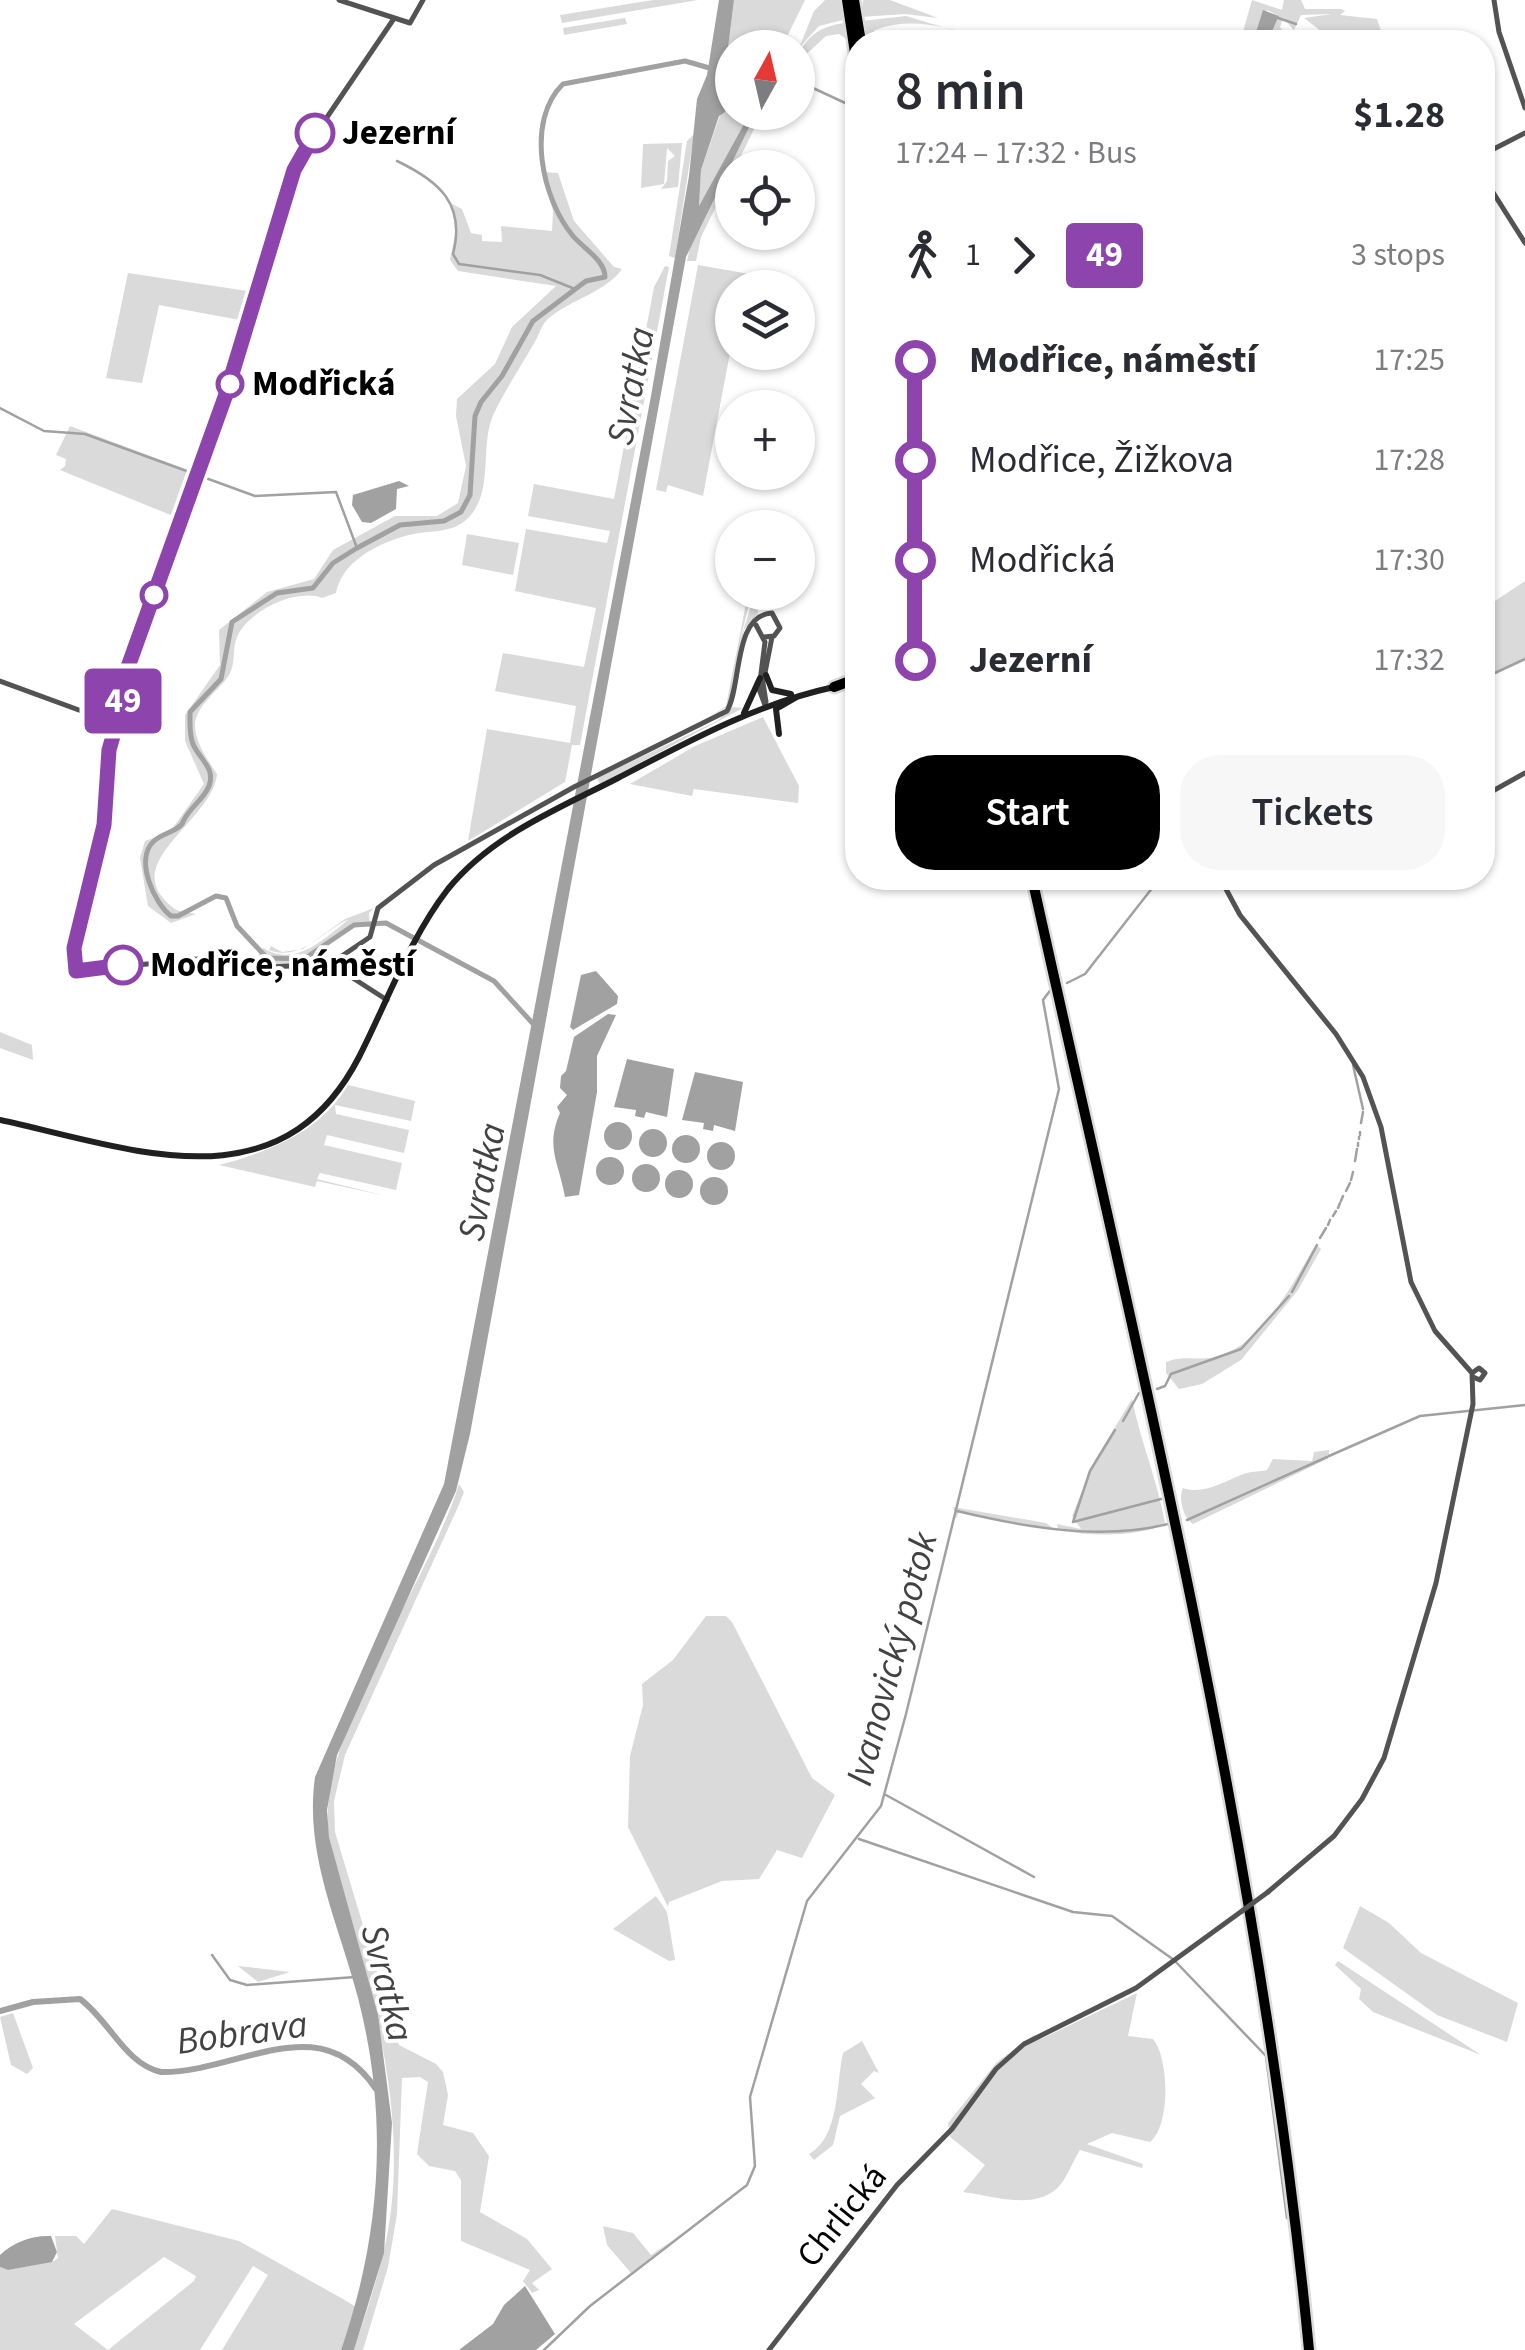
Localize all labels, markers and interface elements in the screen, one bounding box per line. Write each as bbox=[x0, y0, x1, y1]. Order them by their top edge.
north arrow bbox=[715, 30, 815, 130]
map controls bbox=[715, 30, 815, 610]
text: 8 min bbox=[895, 53, 1026, 131]
text: $1.28 bbox=[1353, 88, 1445, 142]
place label: Jezerní bbox=[342, 108, 458, 158]
marker: Jezerní bbox=[296, 114, 334, 152]
text: 17:24 – 17:32 · Bus bbox=[895, 130, 1137, 176]
button: locate bbox=[715, 150, 815, 250]
icon: walk bbox=[895, 228, 950, 283]
icon: forward bbox=[996, 228, 1051, 283]
text: 49 bbox=[1086, 230, 1123, 280]
text: 1 bbox=[965, 232, 981, 278]
text: 3 stops bbox=[1351, 232, 1445, 278]
button: layers bbox=[715, 270, 815, 370]
water label: Svratka bbox=[593, 322, 669, 450]
text: Modřice, náměstí bbox=[969, 333, 1257, 387]
text: 17:25 bbox=[1373, 337, 1445, 383]
place label: Modřická bbox=[252, 359, 395, 409]
marker: Modřická bbox=[217, 371, 243, 397]
button: + bbox=[715, 390, 815, 490]
text: Modřice, Žižkova bbox=[969, 433, 1234, 487]
text: 17:28 bbox=[1373, 437, 1445, 483]
button: − bbox=[715, 510, 815, 610]
text: Modřická bbox=[969, 533, 1116, 587]
text: 17:30 bbox=[1373, 537, 1445, 583]
unlabelled marker bbox=[141, 582, 167, 608]
text: Jezerní bbox=[969, 633, 1092, 687]
text: 17:32 bbox=[1373, 637, 1445, 683]
line badge: 49 bbox=[78, 668, 168, 734]
text: 49 bbox=[105, 676, 141, 726]
button: Start bbox=[895, 755, 1160, 870]
button: Tickets bbox=[1180, 755, 1445, 870]
place label: Modřice, náměstí bbox=[150, 940, 418, 990]
marker: Modřice, náměstí bbox=[104, 946, 142, 984]
water label: Svratka bbox=[444, 1118, 520, 1246]
water label: Ivanovický potok bbox=[832, 1525, 952, 1792]
water label: Svratka bbox=[346, 1919, 428, 2047]
water label: Bobrava bbox=[173, 1997, 311, 2069]
street label: Chrlická bbox=[785, 2154, 899, 2278]

